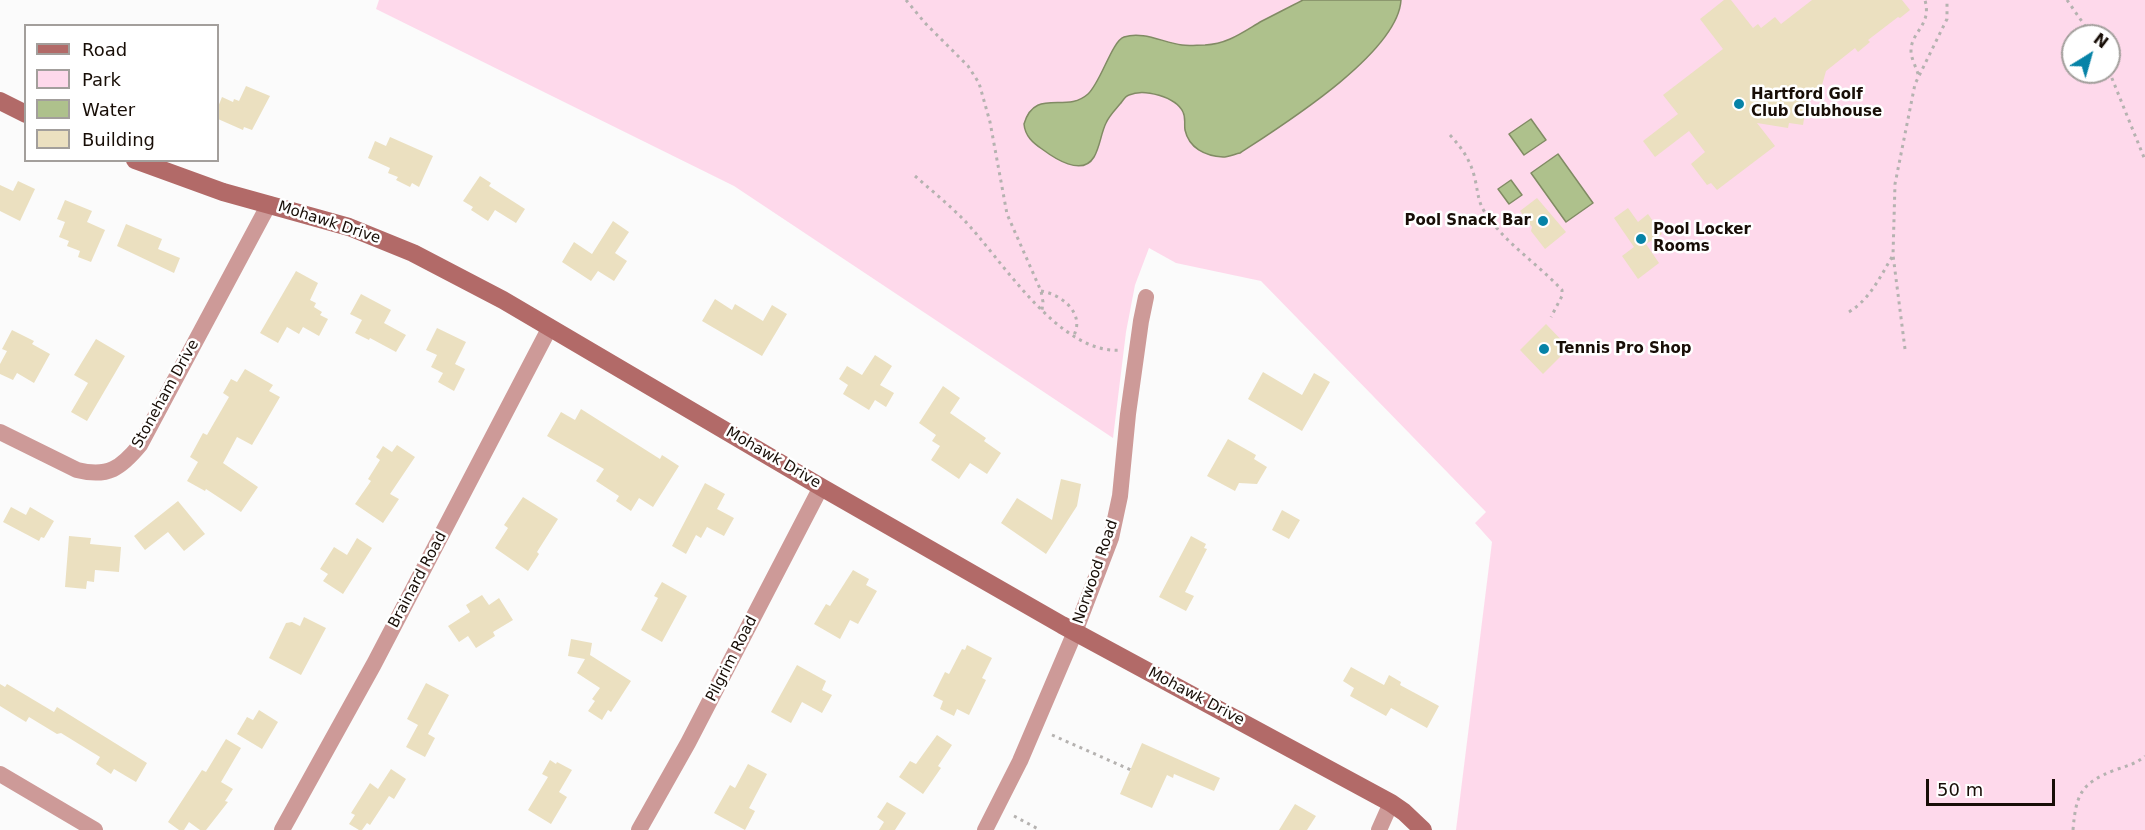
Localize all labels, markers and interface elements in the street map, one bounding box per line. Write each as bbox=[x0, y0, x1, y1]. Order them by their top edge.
legend bbox=[24, 24, 219, 162]
north arrow bbox=[2061, 24, 2121, 84]
text: N bbox=[2090, 29, 2112, 52]
text: Road bbox=[82, 39, 127, 60]
text: Park bbox=[82, 69, 121, 90]
place label: Hartford Golf Club Clubhouse bbox=[1751, 86, 1882, 121]
marker: Hartford Golf Club Clubhouse bbox=[1732, 97, 1746, 111]
text: Water bbox=[82, 99, 135, 120]
text: Building bbox=[82, 129, 155, 150]
street label: Mohawk Drive bbox=[276, 198, 382, 248]
place label: Pool Snack Bar bbox=[1404, 212, 1531, 230]
marker: Pool Snack Bar bbox=[1536, 214, 1550, 228]
place label: Pool Locker Rooms bbox=[1653, 221, 1751, 256]
marker: Pool Locker Rooms bbox=[1634, 232, 1648, 246]
street label: Stoneham Drive bbox=[129, 337, 203, 451]
place label: Tennis Pro Shop bbox=[1556, 340, 1692, 358]
marker: Tennis Pro Shop bbox=[1537, 342, 1551, 356]
street label: Mohawk Drive bbox=[722, 424, 824, 492]
street label: Norwood Road bbox=[1070, 517, 1122, 627]
street label: Brainard Road bbox=[385, 529, 451, 631]
street label: Pilgrim Road bbox=[703, 613, 761, 705]
street label: Mohawk Drive bbox=[1145, 664, 1247, 730]
scale bar bbox=[1929, 767, 2058, 805]
text: 50 m bbox=[1937, 779, 1983, 800]

